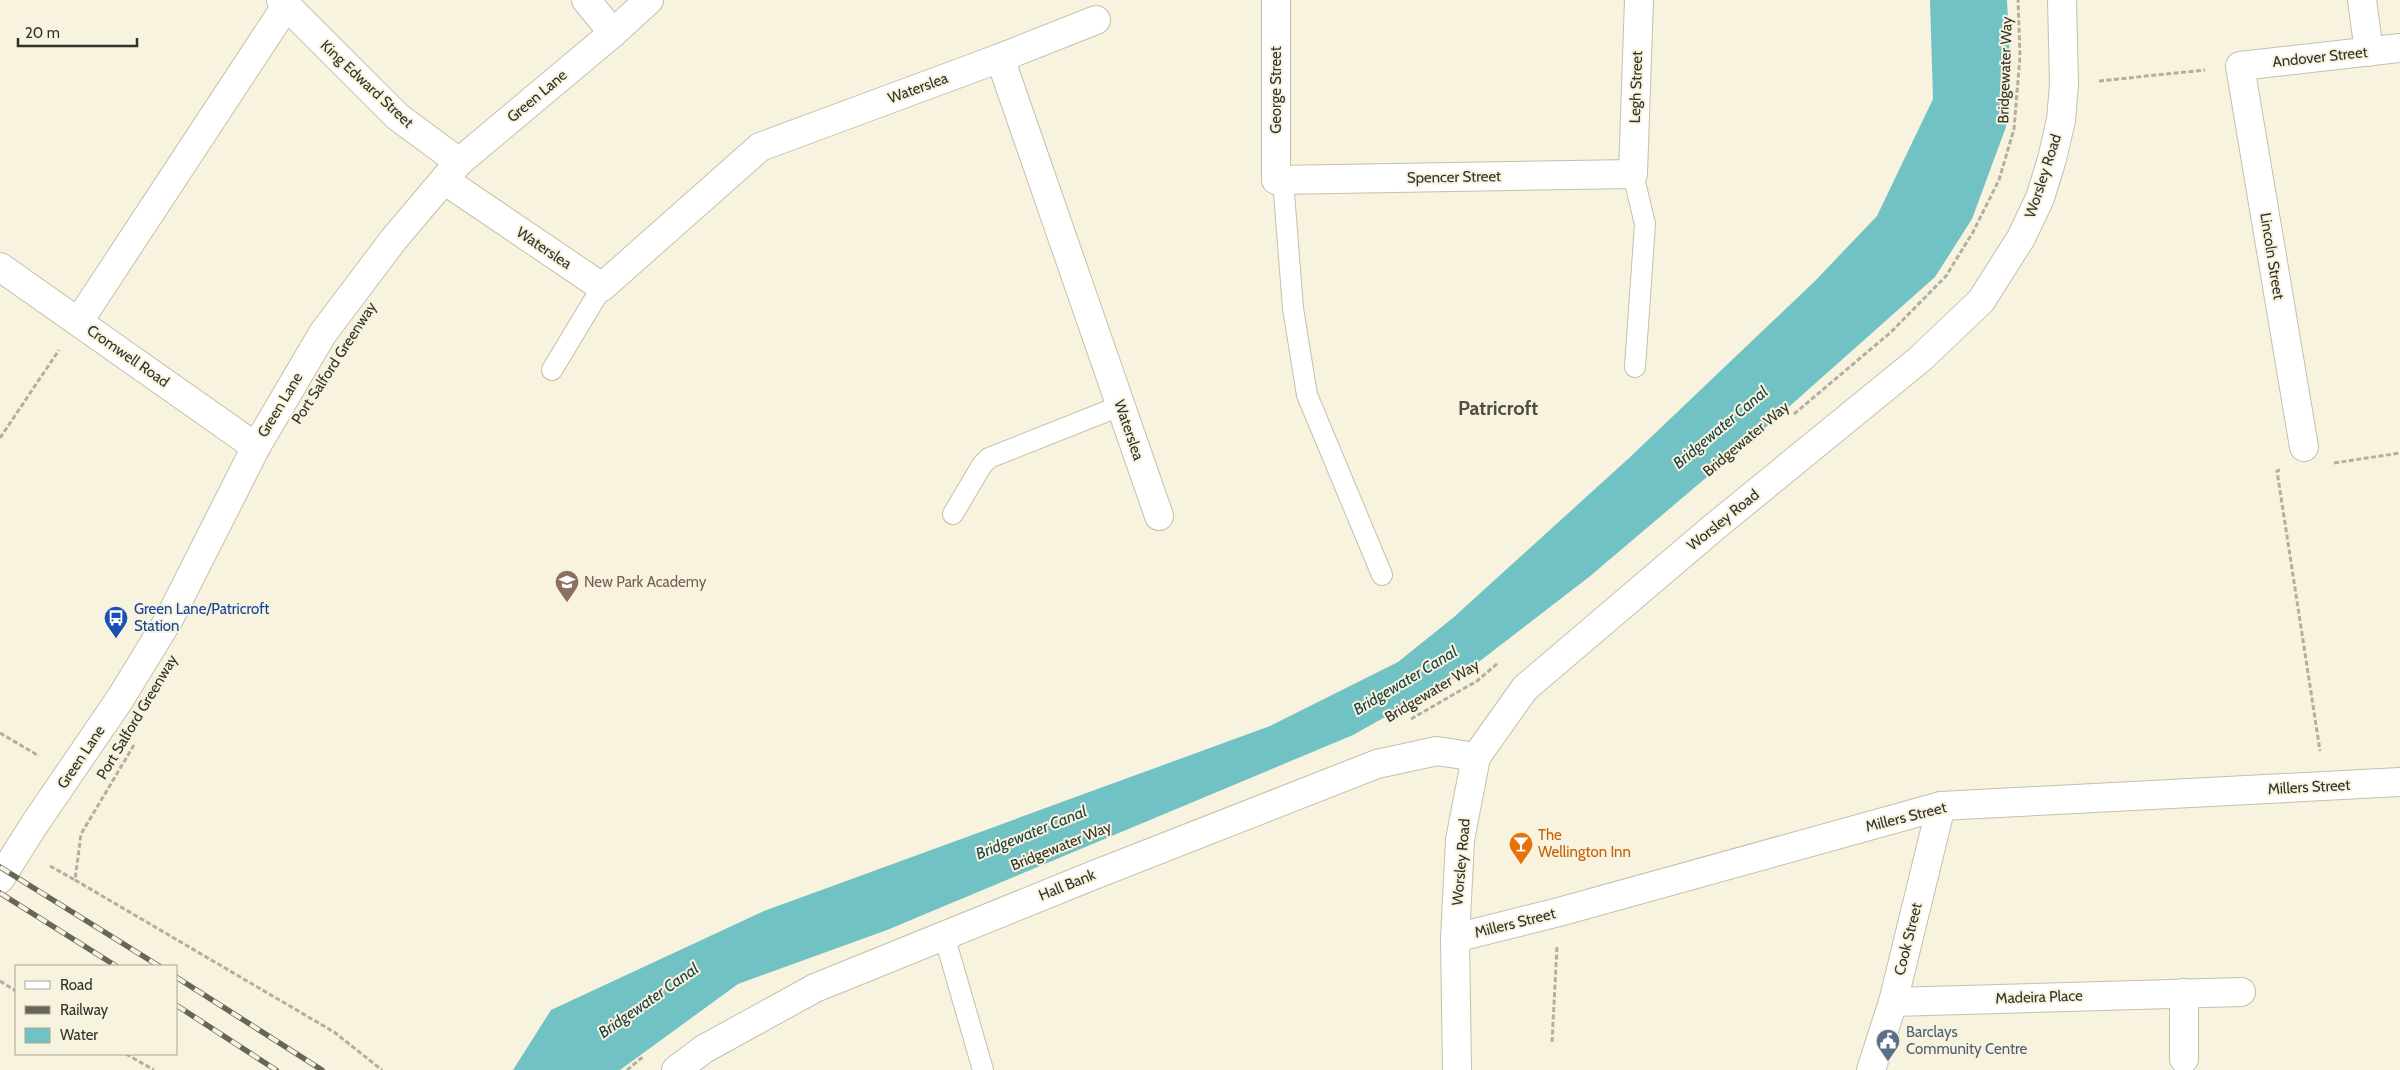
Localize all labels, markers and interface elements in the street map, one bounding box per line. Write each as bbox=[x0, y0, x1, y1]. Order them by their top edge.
scale bar bbox=[18, 15, 136, 47]
street label: Bridgewater Way bbox=[1994, 16, 2016, 124]
text: 20 m bbox=[25, 24, 60, 42]
street label: King Edward Street bbox=[317, 36, 417, 132]
street label: Andover Street bbox=[2271, 43, 2369, 71]
street label: George Street bbox=[1267, 46, 1285, 134]
street label: Legh Street bbox=[1626, 50, 1646, 124]
street label: Green Lane bbox=[503, 66, 571, 126]
street label: Waterslea bbox=[885, 69, 951, 107]
street label: Worsley Road bbox=[2021, 132, 2065, 220]
street label: Spencer Street bbox=[1407, 167, 1501, 187]
street label: Lincoln Street bbox=[2256, 211, 2288, 301]
street label: Waterslea bbox=[513, 223, 576, 273]
street label: Port Salford Greenway bbox=[288, 298, 380, 427]
street label: Cromwell Road bbox=[83, 321, 173, 391]
street label: Green Lane bbox=[254, 369, 307, 441]
water label: Bridgewater Canal bbox=[1669, 382, 1772, 473]
district label: Patricroft bbox=[1458, 396, 1538, 420]
street label: Waterslea bbox=[1110, 397, 1148, 463]
street label: Bridgewater Way bbox=[1699, 397, 1793, 480]
street label: Worsley Road bbox=[1683, 486, 1763, 554]
school or university icon: New Park Academy bbox=[554, 569, 580, 603]
place label: New Park Academy bbox=[584, 573, 707, 591]
place label: Green Lane/Patricroft Station bbox=[134, 600, 269, 635]
bus stop icon: Green Lane/Patricroft Station bbox=[103, 605, 129, 639]
water label: Bridgewater Canal bbox=[1350, 642, 1461, 719]
street label: Port Salford Greenway bbox=[93, 651, 182, 783]
street label: Bridgewater Way bbox=[1382, 656, 1483, 726]
street label: Green Lane bbox=[53, 722, 109, 792]
street label: Millers Street bbox=[2267, 776, 2351, 798]
street label: Millers Street bbox=[1864, 798, 1948, 836]
water label: Bridgewater Canal bbox=[973, 801, 1090, 863]
street label: Bridgewater Way bbox=[1008, 817, 1114, 874]
street label: Worsley Road bbox=[1448, 818, 1474, 906]
place label: The Wellington Inn bbox=[1538, 826, 1631, 861]
bar icon: The Wellington Inn bbox=[1508, 831, 1534, 865]
street label: Hall Bank bbox=[1036, 865, 1098, 904]
street label: Cook Street bbox=[1890, 901, 1926, 977]
street label: Millers Street bbox=[1473, 904, 1557, 942]
water label: Bridgewater Canal bbox=[595, 959, 702, 1042]
legend bbox=[15, 965, 178, 1055]
text: Road bbox=[60, 976, 93, 994]
street label: Madeira Place bbox=[1995, 986, 2083, 1008]
text: Railway bbox=[60, 1001, 109, 1019]
place label: Barclays Community Centre bbox=[1906, 1023, 2028, 1058]
text: Water bbox=[60, 1026, 98, 1044]
public building icon: Barclays Community Centre bbox=[1875, 1028, 1901, 1062]

